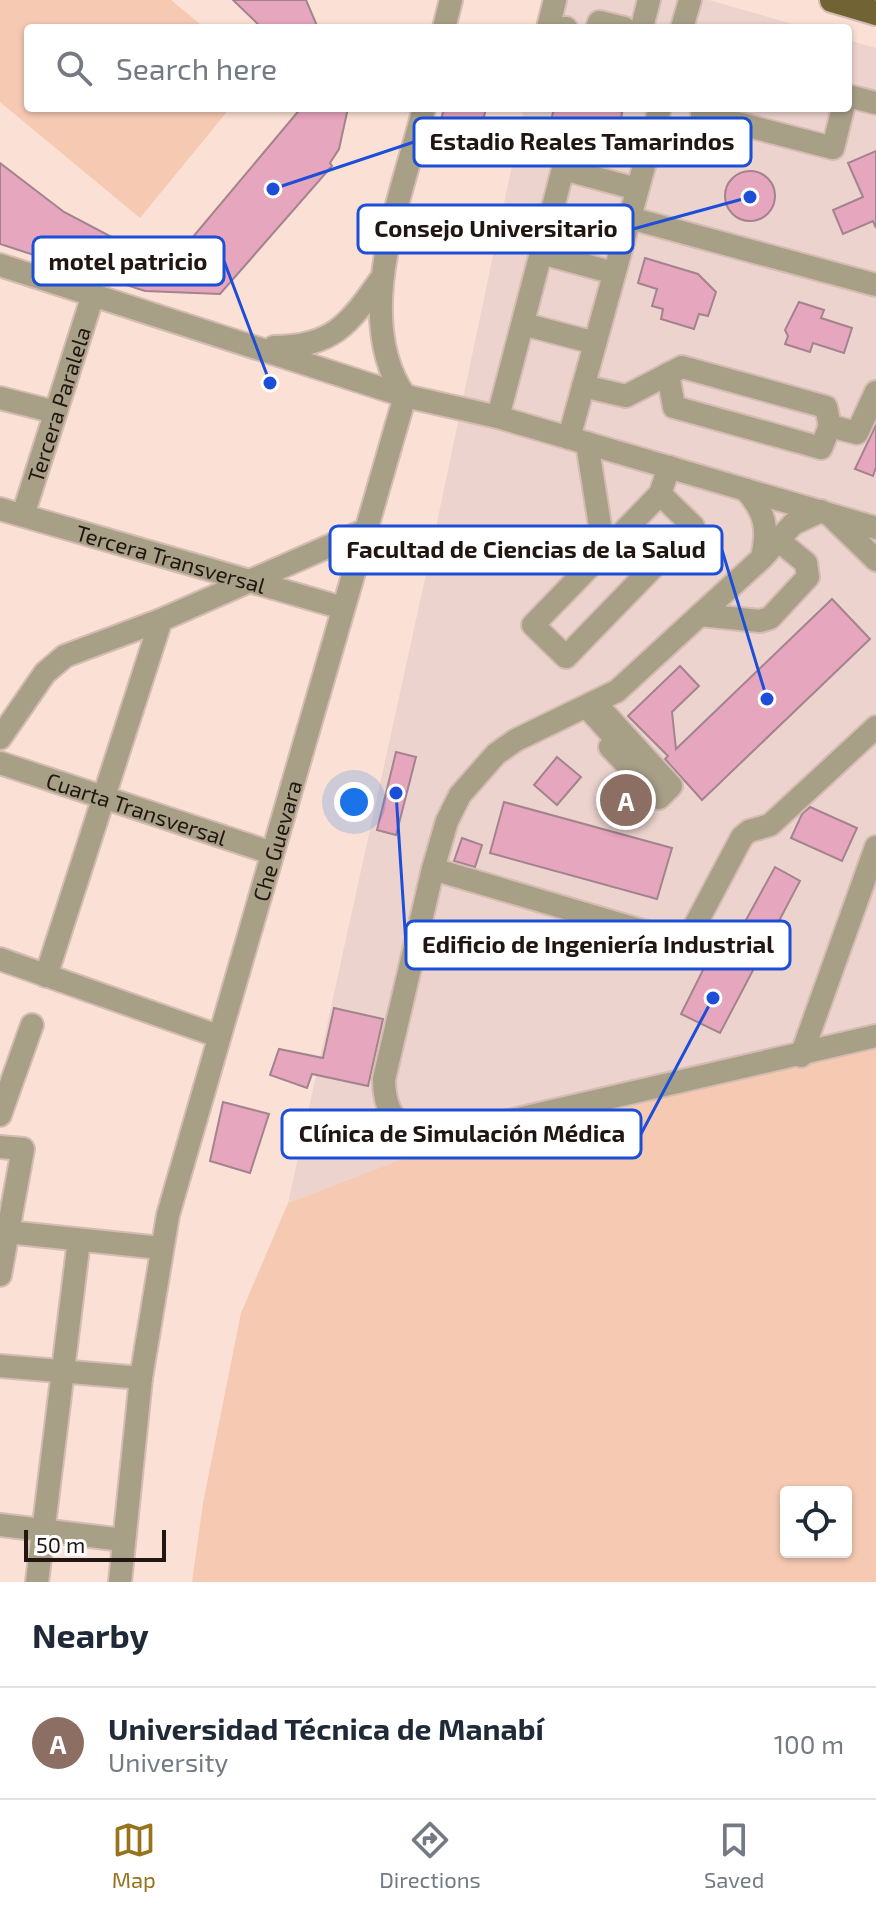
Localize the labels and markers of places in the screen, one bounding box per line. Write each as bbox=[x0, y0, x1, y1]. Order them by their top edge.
callout: Estadio Reales Tamarindos bbox=[414, 118, 751, 166]
callout: Consejo Universitario bbox=[358, 205, 633, 253]
callout: motel patricio bbox=[33, 237, 224, 285]
callout: Facultad de Ciencias de la Salud bbox=[330, 526, 722, 574]
pin: A bbox=[600, 770, 652, 830]
callout: Edificio de Ingeniería Industrial bbox=[406, 921, 790, 969]
callout: Clínica de Simulación Médica bbox=[282, 1110, 641, 1158]

